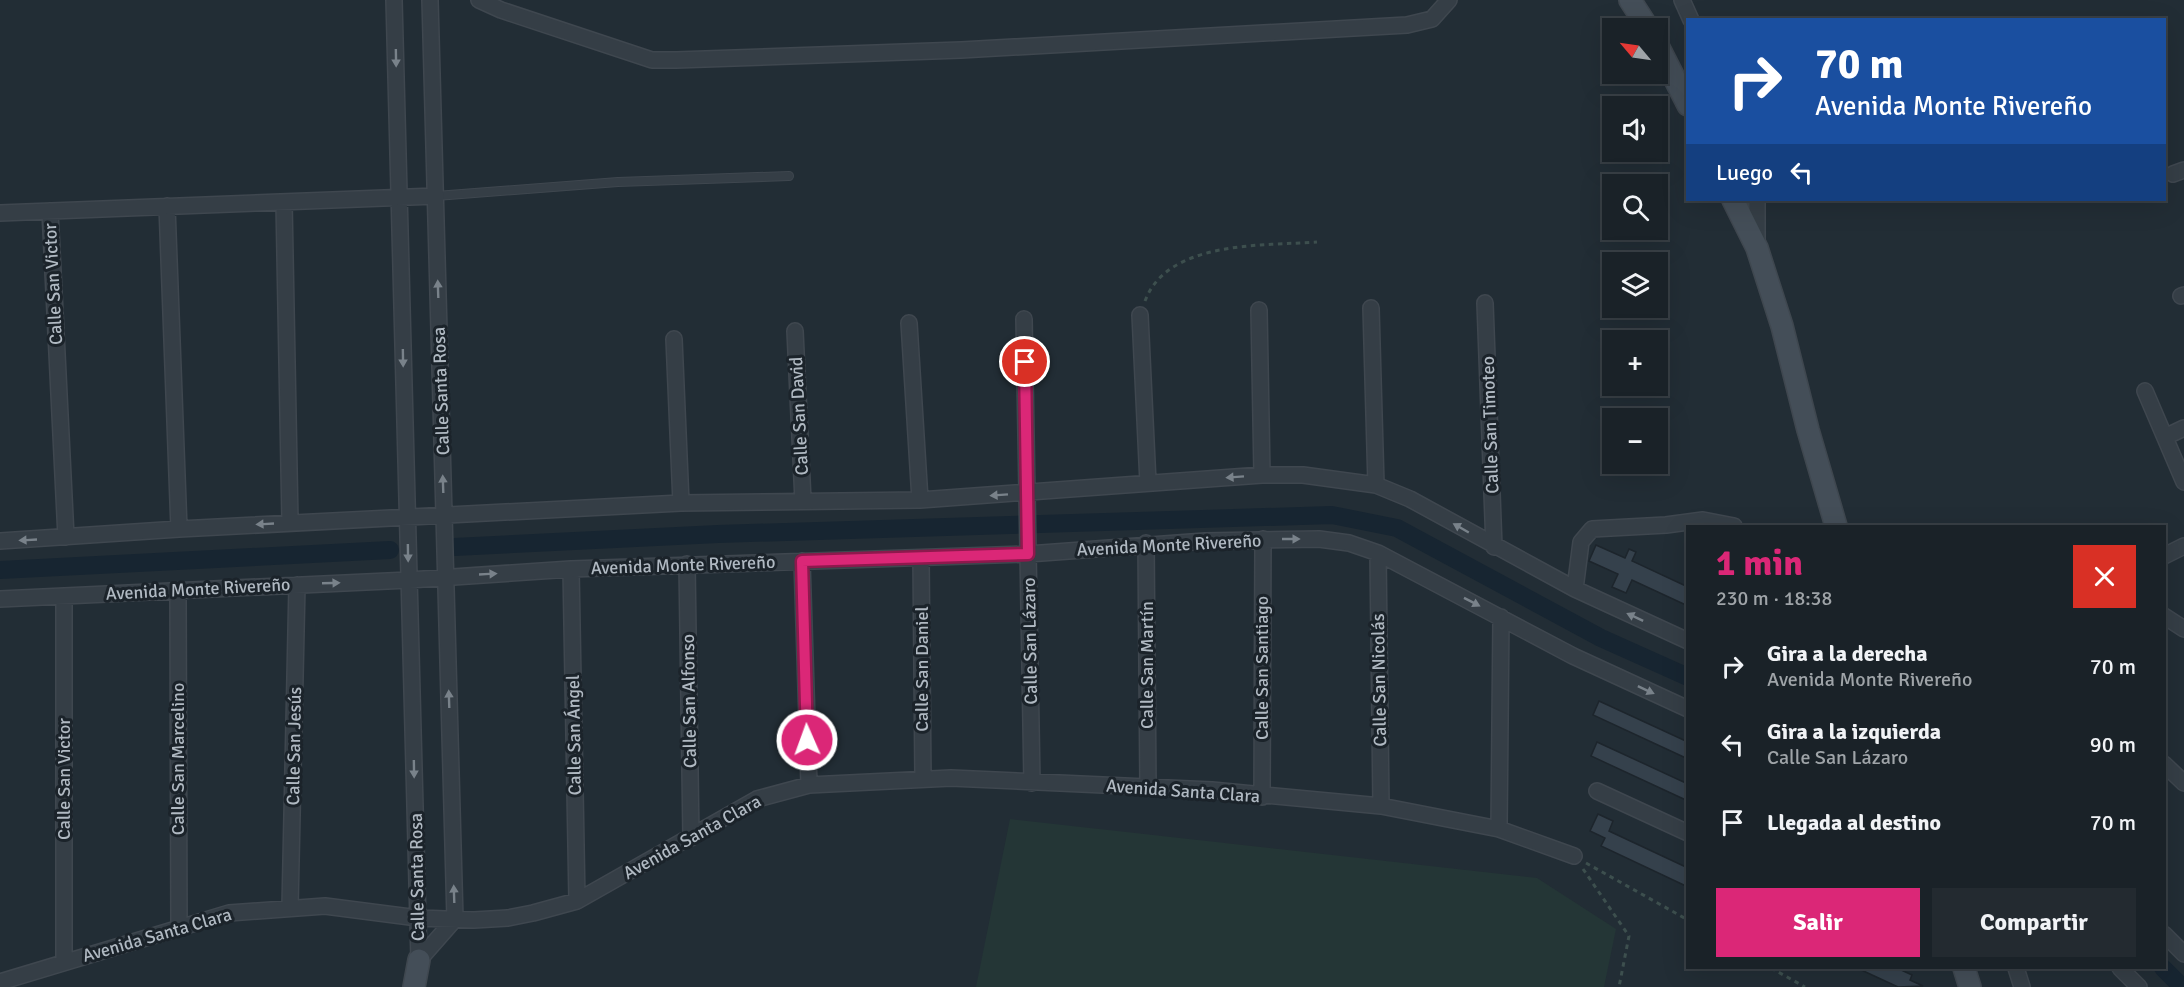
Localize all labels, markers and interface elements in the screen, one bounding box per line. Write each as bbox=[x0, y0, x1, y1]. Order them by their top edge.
north arrow bbox=[1602, 18, 1668, 84]
map controls bbox=[1602, 18, 1668, 474]
text: 70 m bbox=[1815, 39, 1904, 90]
icon: right bbox=[1716, 42, 1794, 120]
one-way arrow bbox=[391, 49, 400, 68]
text: Avenida Monte Rivereño bbox=[1815, 90, 2092, 123]
button: sound bbox=[1602, 96, 1668, 162]
icon: left bbox=[1785, 156, 1818, 189]
text: Luego bbox=[1716, 159, 1773, 186]
button: search bbox=[1602, 174, 1668, 240]
street label: Calle San Victor bbox=[39, 222, 67, 345]
button: layers bbox=[1602, 252, 1668, 318]
one-way arrow bbox=[433, 279, 443, 298]
street label: Calle Santa Rosa bbox=[428, 326, 454, 456]
button: + bbox=[1602, 330, 1668, 396]
pin bbox=[999, 336, 1050, 387]
icon: arrive bbox=[1008, 345, 1041, 378]
one-way arrow bbox=[398, 349, 408, 368]
street label: Calle San David bbox=[785, 356, 813, 476]
street label: Calle San Timoteo bbox=[1477, 356, 1503, 494]
button: − bbox=[1602, 408, 1668, 474]
one-way arrow bbox=[1226, 472, 1245, 481]
one-way arrow bbox=[438, 474, 448, 493]
one-way arrow bbox=[989, 490, 1008, 500]
one-way arrow bbox=[255, 519, 274, 528]
one-way arrow bbox=[1452, 523, 1469, 533]
street label: Avenida Monte Rivereño bbox=[1076, 529, 1262, 561]
one-way arrow bbox=[1282, 534, 1301, 544]
one-way arrow bbox=[19, 535, 38, 544]
text: 1 min bbox=[1716, 541, 1803, 586]
one-way arrow bbox=[403, 544, 413, 563]
button: close bbox=[2073, 545, 2136, 608]
street label: Avenida Monte Rivereño bbox=[590, 551, 776, 579]
one-way arrow bbox=[479, 569, 498, 578]
street label: Avenida Monte Rivereño bbox=[105, 573, 291, 605]
street label: Calle San Lázaro bbox=[1018, 577, 1042, 705]
one-way arrow bbox=[322, 579, 341, 588]
text: 230 m · 18:38 bbox=[1716, 586, 1832, 611]
street label: Calle San Santiago bbox=[1251, 596, 1273, 740]
one-way arrow bbox=[1464, 597, 1481, 607]
street label: Calle San Martín bbox=[1136, 601, 1158, 729]
street label: Calle San Daniel bbox=[911, 606, 933, 732]
one-way arrow bbox=[1626, 612, 1643, 621]
street label: Calle San Nicolás bbox=[1367, 613, 1391, 747]
street label: Calle San Alfonso bbox=[677, 634, 701, 768]
text: Gira a la derecha bbox=[1767, 640, 1928, 667]
icon: right bbox=[1716, 650, 1749, 683]
text: 70 m bbox=[2090, 653, 2136, 680]
text: Avenida Monte Rivereño bbox=[1767, 667, 1972, 692]
street label: Calle San Ángel bbox=[562, 675, 586, 795]
street label: Calle San Marcelino bbox=[167, 683, 189, 835]
one-way arrow bbox=[1638, 685, 1655, 694]
street label: Calle San Jesús bbox=[282, 686, 306, 805]
one-way arrow bbox=[444, 690, 453, 709]
position arrow bbox=[775, 708, 839, 772]
street label: Calle San Victor bbox=[53, 718, 75, 840]
text: Gira a la izquierda bbox=[1767, 718, 1941, 745]
icon: left bbox=[1716, 728, 1749, 761]
text: 90 m bbox=[2090, 731, 2136, 758]
text: Calle San Lázaro bbox=[1767, 745, 1908, 770]
one-way arrow bbox=[409, 760, 418, 779]
street label: Avenida Santa Clara bbox=[1105, 775, 1261, 807]
street label: Avenida Santa Clara bbox=[619, 790, 765, 884]
icon: arrive bbox=[1716, 806, 1749, 839]
text: Llegada al destino bbox=[1767, 809, 1941, 836]
text: 70 m bbox=[2090, 809, 2136, 836]
street label: Calle Santa Rosa bbox=[405, 813, 429, 941]
one-way arrow bbox=[449, 885, 459, 904]
button: Salir bbox=[1716, 888, 1920, 957]
button: Compartir bbox=[1932, 888, 2136, 957]
street label: Avenida Santa Clara bbox=[80, 903, 234, 967]

